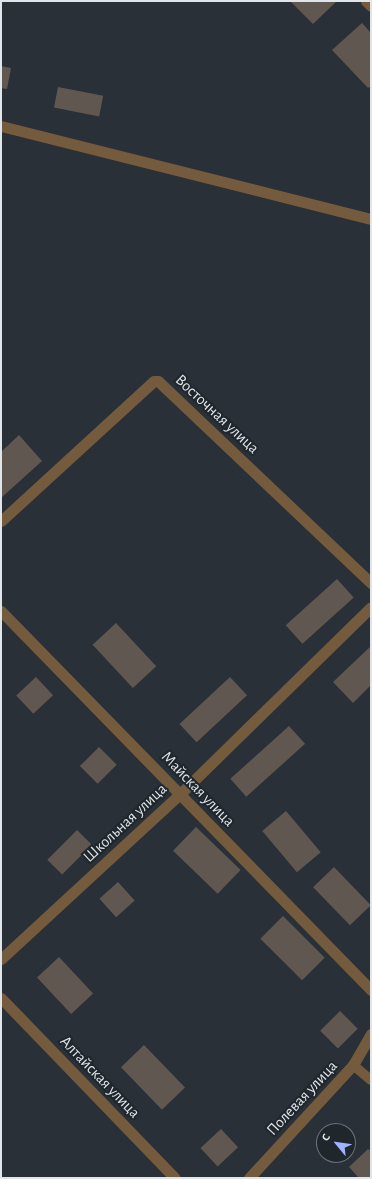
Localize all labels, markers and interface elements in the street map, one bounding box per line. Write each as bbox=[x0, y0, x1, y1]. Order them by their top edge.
street label: Восточная улица bbox=[171, 370, 263, 458]
street label: Майская улица bbox=[157, 747, 239, 831]
street label: Школьная улица bbox=[79, 779, 171, 867]
street label: Алтайская улица bbox=[56, 1032, 144, 1122]
street label: Полевая улица bbox=[262, 1057, 342, 1139]
north arrow bbox=[316, 1123, 356, 1163]
text: С bbox=[320, 1132, 332, 1143]

